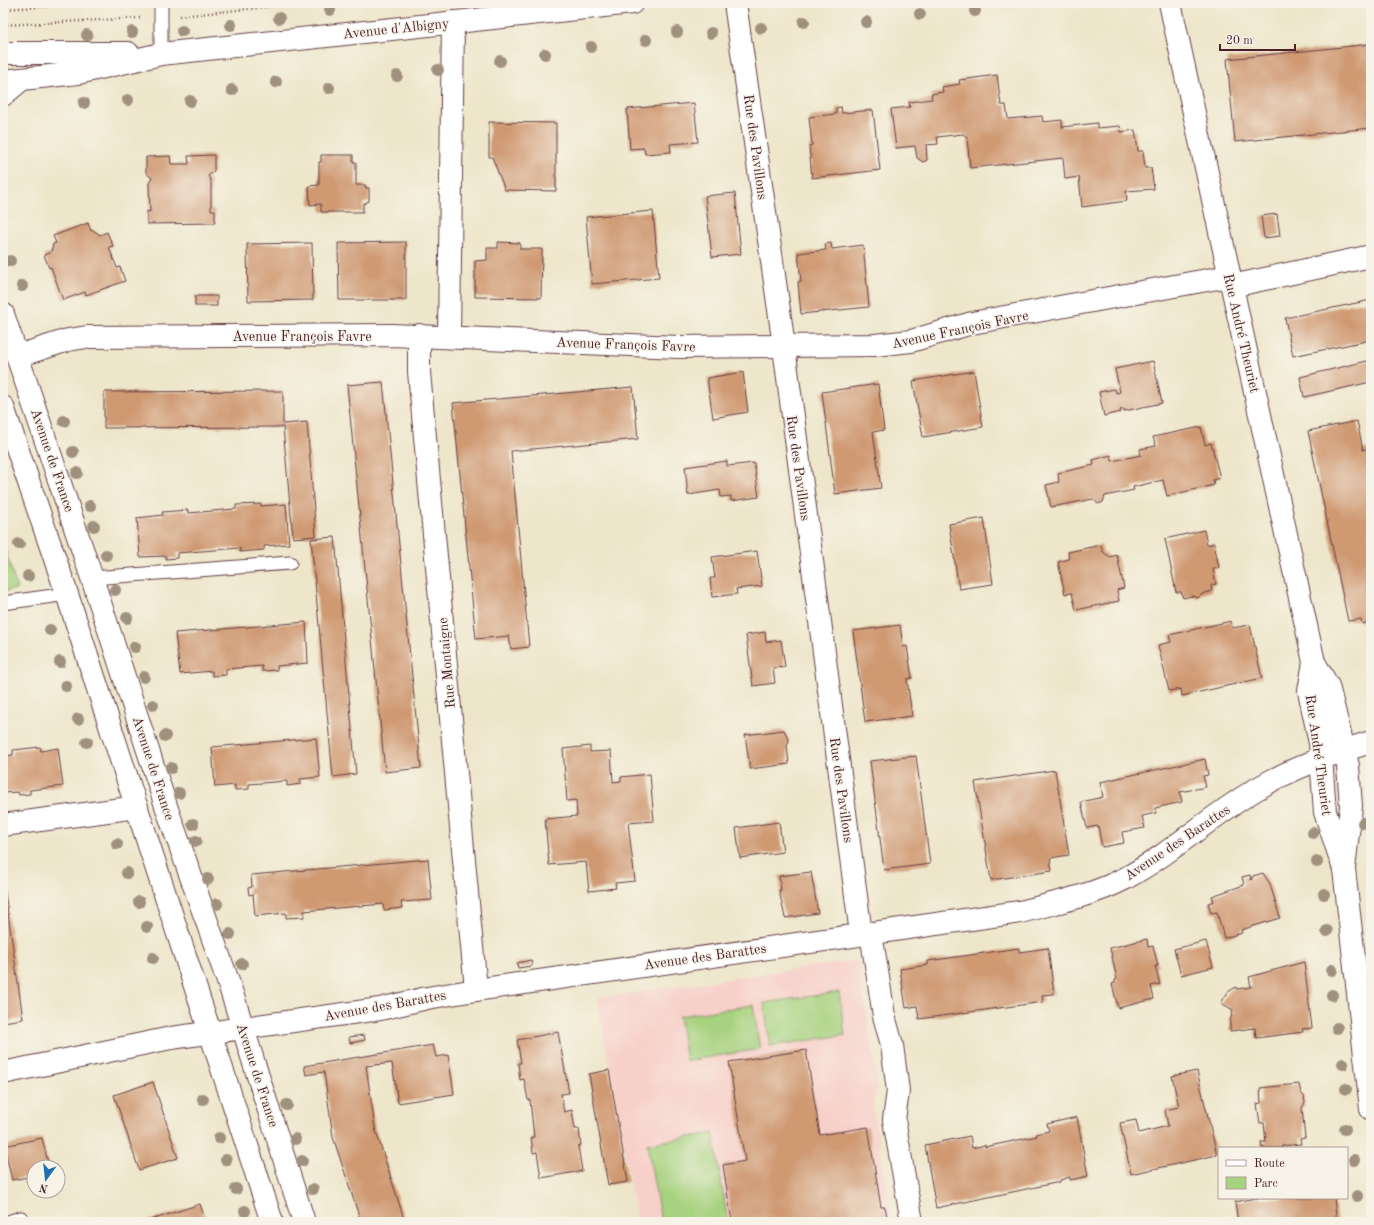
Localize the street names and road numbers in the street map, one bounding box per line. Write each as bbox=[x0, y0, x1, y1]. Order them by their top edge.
street label: Avenue d'Albigny bbox=[342, 16, 451, 42]
street label: Rue des Pavillons bbox=[741, 94, 769, 201]
street label: Rue André Theuriet bbox=[1220, 272, 1262, 394]
street label: Avenue François Favre bbox=[891, 309, 1030, 351]
street label: Avenue François Favre bbox=[232, 330, 372, 344]
street label: Avenue François Favre bbox=[556, 336, 696, 354]
street label: Avenue de France bbox=[28, 407, 76, 514]
street label: Rue des Pavillons bbox=[784, 415, 812, 522]
street label: Rue Montaigne bbox=[436, 617, 458, 709]
street label: Rue André Theuriet bbox=[1303, 694, 1333, 817]
street label: Avenue de France bbox=[130, 715, 176, 822]
street label: Rue des Pavillons bbox=[827, 737, 855, 844]
street label: Avenue des Barattes bbox=[1122, 802, 1233, 883]
street label: Avenue des Barattes bbox=[643, 941, 767, 973]
street label: Avenue des Barattes bbox=[323, 988, 447, 1024]
street label: Avenue de France bbox=[234, 1022, 280, 1129]

